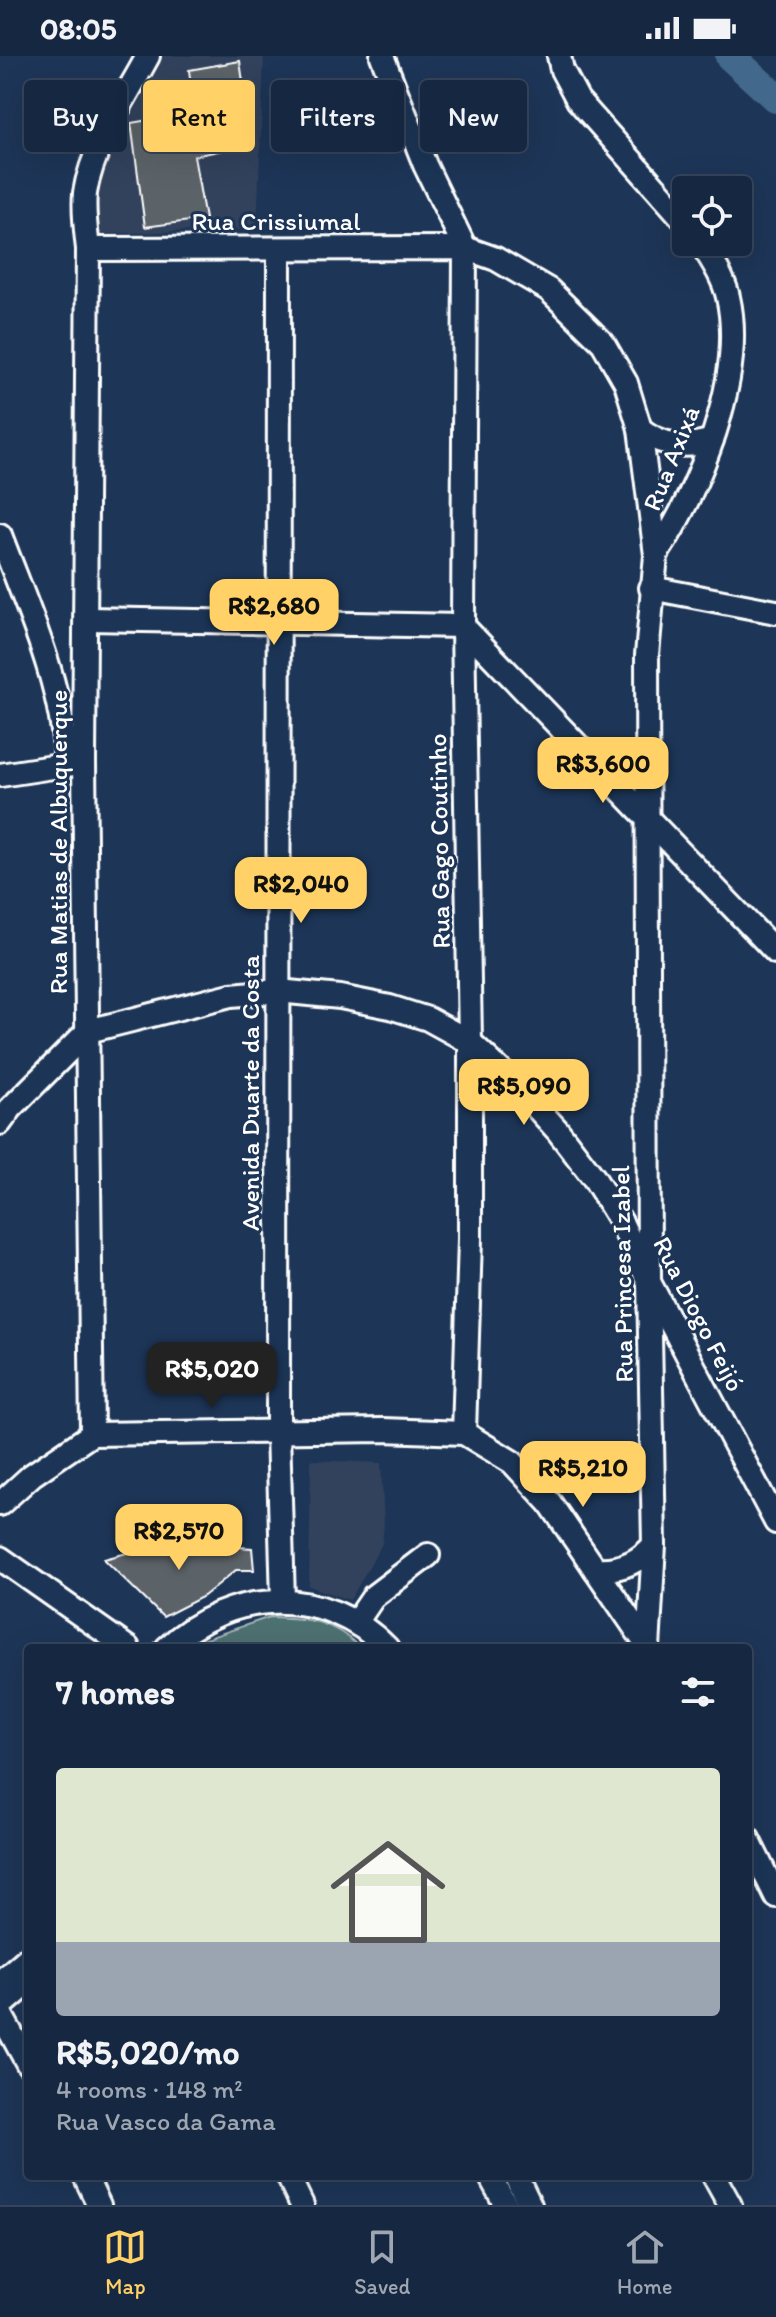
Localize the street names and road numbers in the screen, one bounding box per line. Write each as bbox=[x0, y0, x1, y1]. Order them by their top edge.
street label: Rua Crissiumal bbox=[191, 205, 361, 237]
street label: Rua Axixá bbox=[635, 400, 707, 515]
street label: Rua Matias de Albuquerque bbox=[42, 690, 74, 994]
street label: Rua Gago Coutinho bbox=[421, 733, 457, 949]
street label: Avenida Duarte da Costa bbox=[234, 955, 266, 1231]
street label: Rua Princesa Izabel bbox=[604, 1165, 640, 1383]
street label: Rua Diogo Feijó bbox=[646, 1231, 752, 1397]

